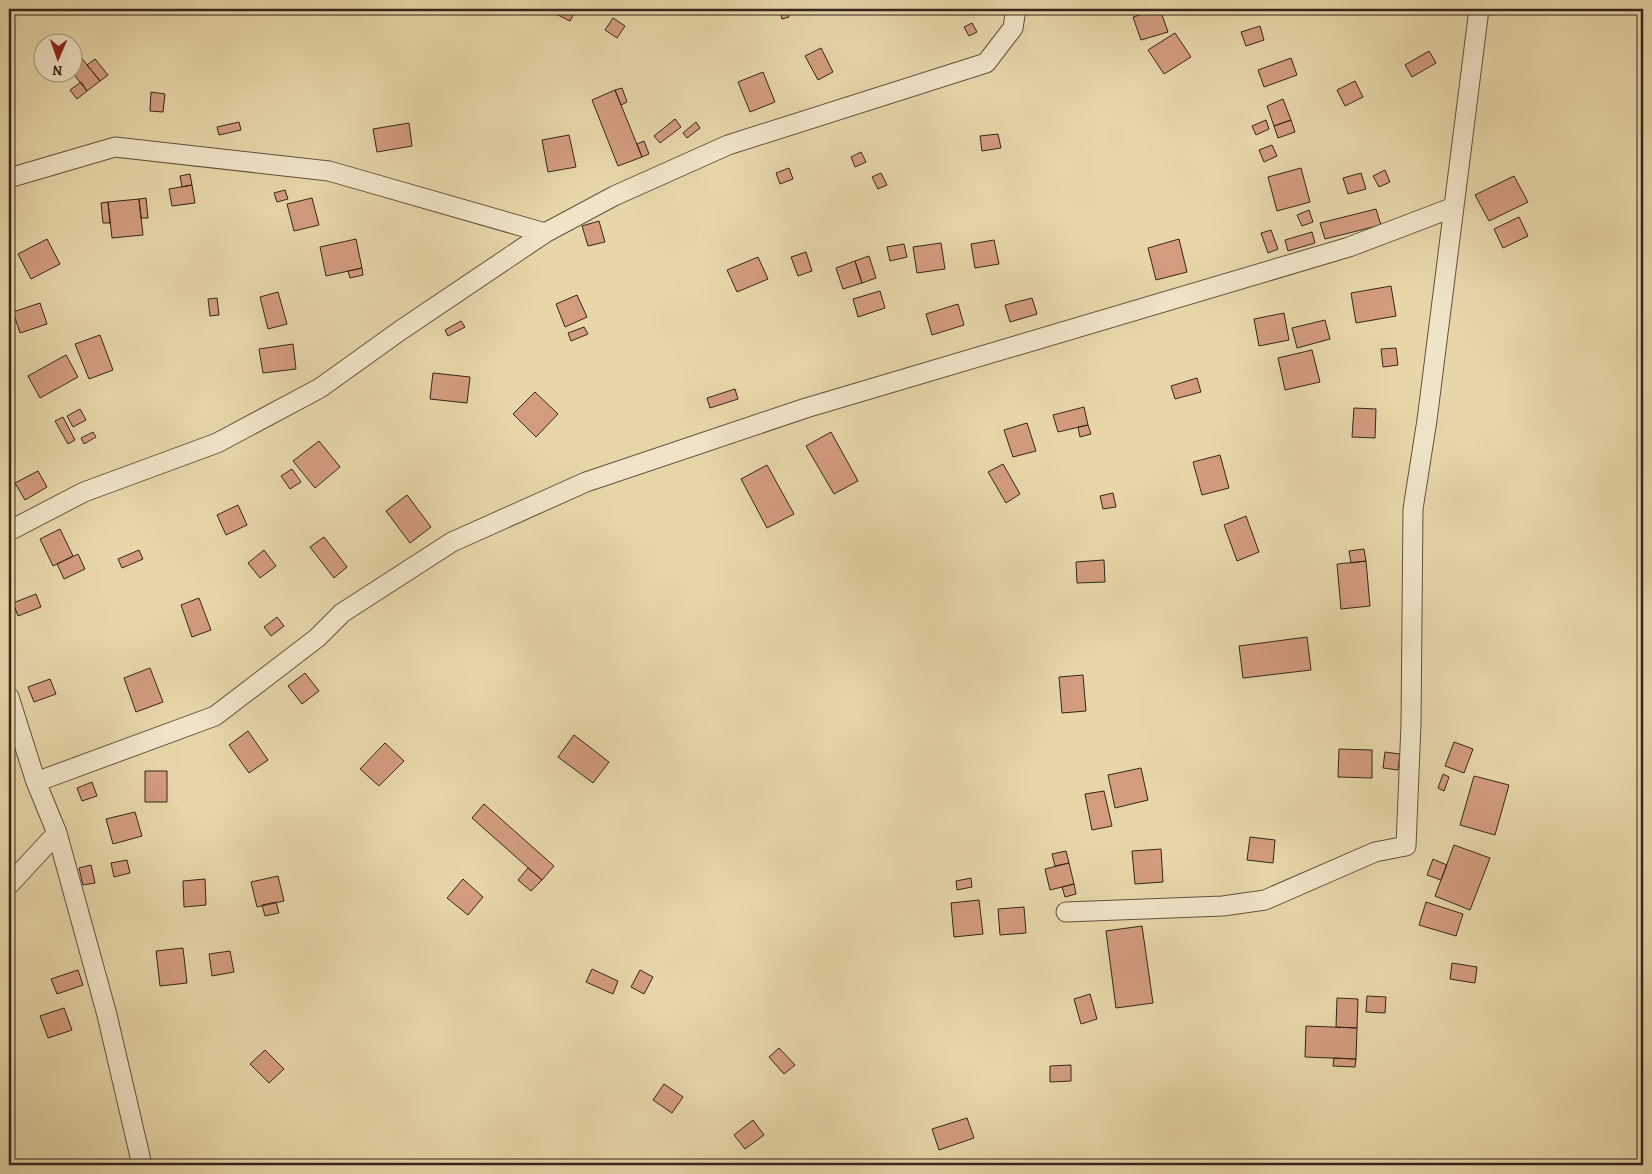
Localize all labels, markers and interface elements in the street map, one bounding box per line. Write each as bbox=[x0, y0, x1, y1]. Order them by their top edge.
north arrow bbox=[32, 32, 82, 82]
text: N bbox=[52, 61, 63, 80]

